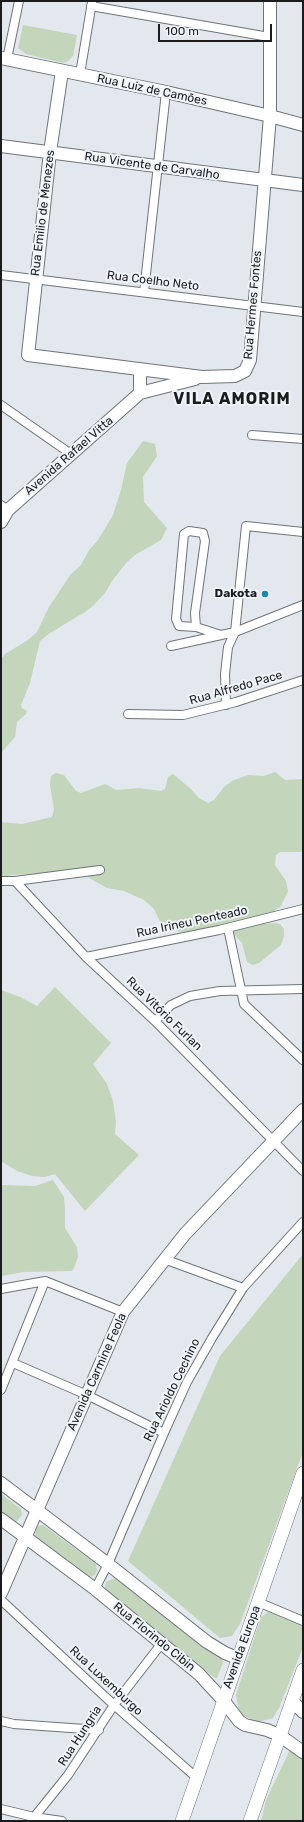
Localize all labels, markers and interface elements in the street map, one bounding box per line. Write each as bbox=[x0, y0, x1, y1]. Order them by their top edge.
scale bar bbox=[160, 16, 274, 42]
text: 100 m bbox=[165, 24, 199, 38]
street label: Rua Luiz de Camões bbox=[96, 71, 208, 109]
street label: Rua Emilio de Menezes bbox=[28, 149, 58, 277]
street label: Rua Vicente de Carvalho bbox=[83, 149, 221, 183]
street label: Rua Hermes Fontes bbox=[241, 250, 265, 360]
street label: Rua Coelho Neto bbox=[106, 268, 200, 294]
district label: VILA AMORIM bbox=[173, 389, 291, 409]
street label: Avenida Rafael Vitta bbox=[22, 414, 116, 498]
place label: Dakota bbox=[215, 587, 257, 601]
marker: Dakota bbox=[260, 589, 270, 599]
street label: Rua Alfredo Pace bbox=[188, 668, 284, 708]
street label: Rua Irineu Penteado bbox=[135, 903, 249, 941]
street label: Rua Vitório Furlan bbox=[123, 974, 205, 1054]
street label: Avenida Carmine Feola bbox=[65, 1311, 129, 1433]
street label: Rua Arioldo Cechino bbox=[141, 1336, 203, 1444]
street label: Rua Florindo Cibin bbox=[110, 1600, 198, 1674]
street label: Avenida Europa bbox=[220, 1604, 264, 1690]
street label: Rua Luxemburgo bbox=[66, 1643, 146, 1719]
street label: Rua Hungria bbox=[55, 1703, 105, 1769]

